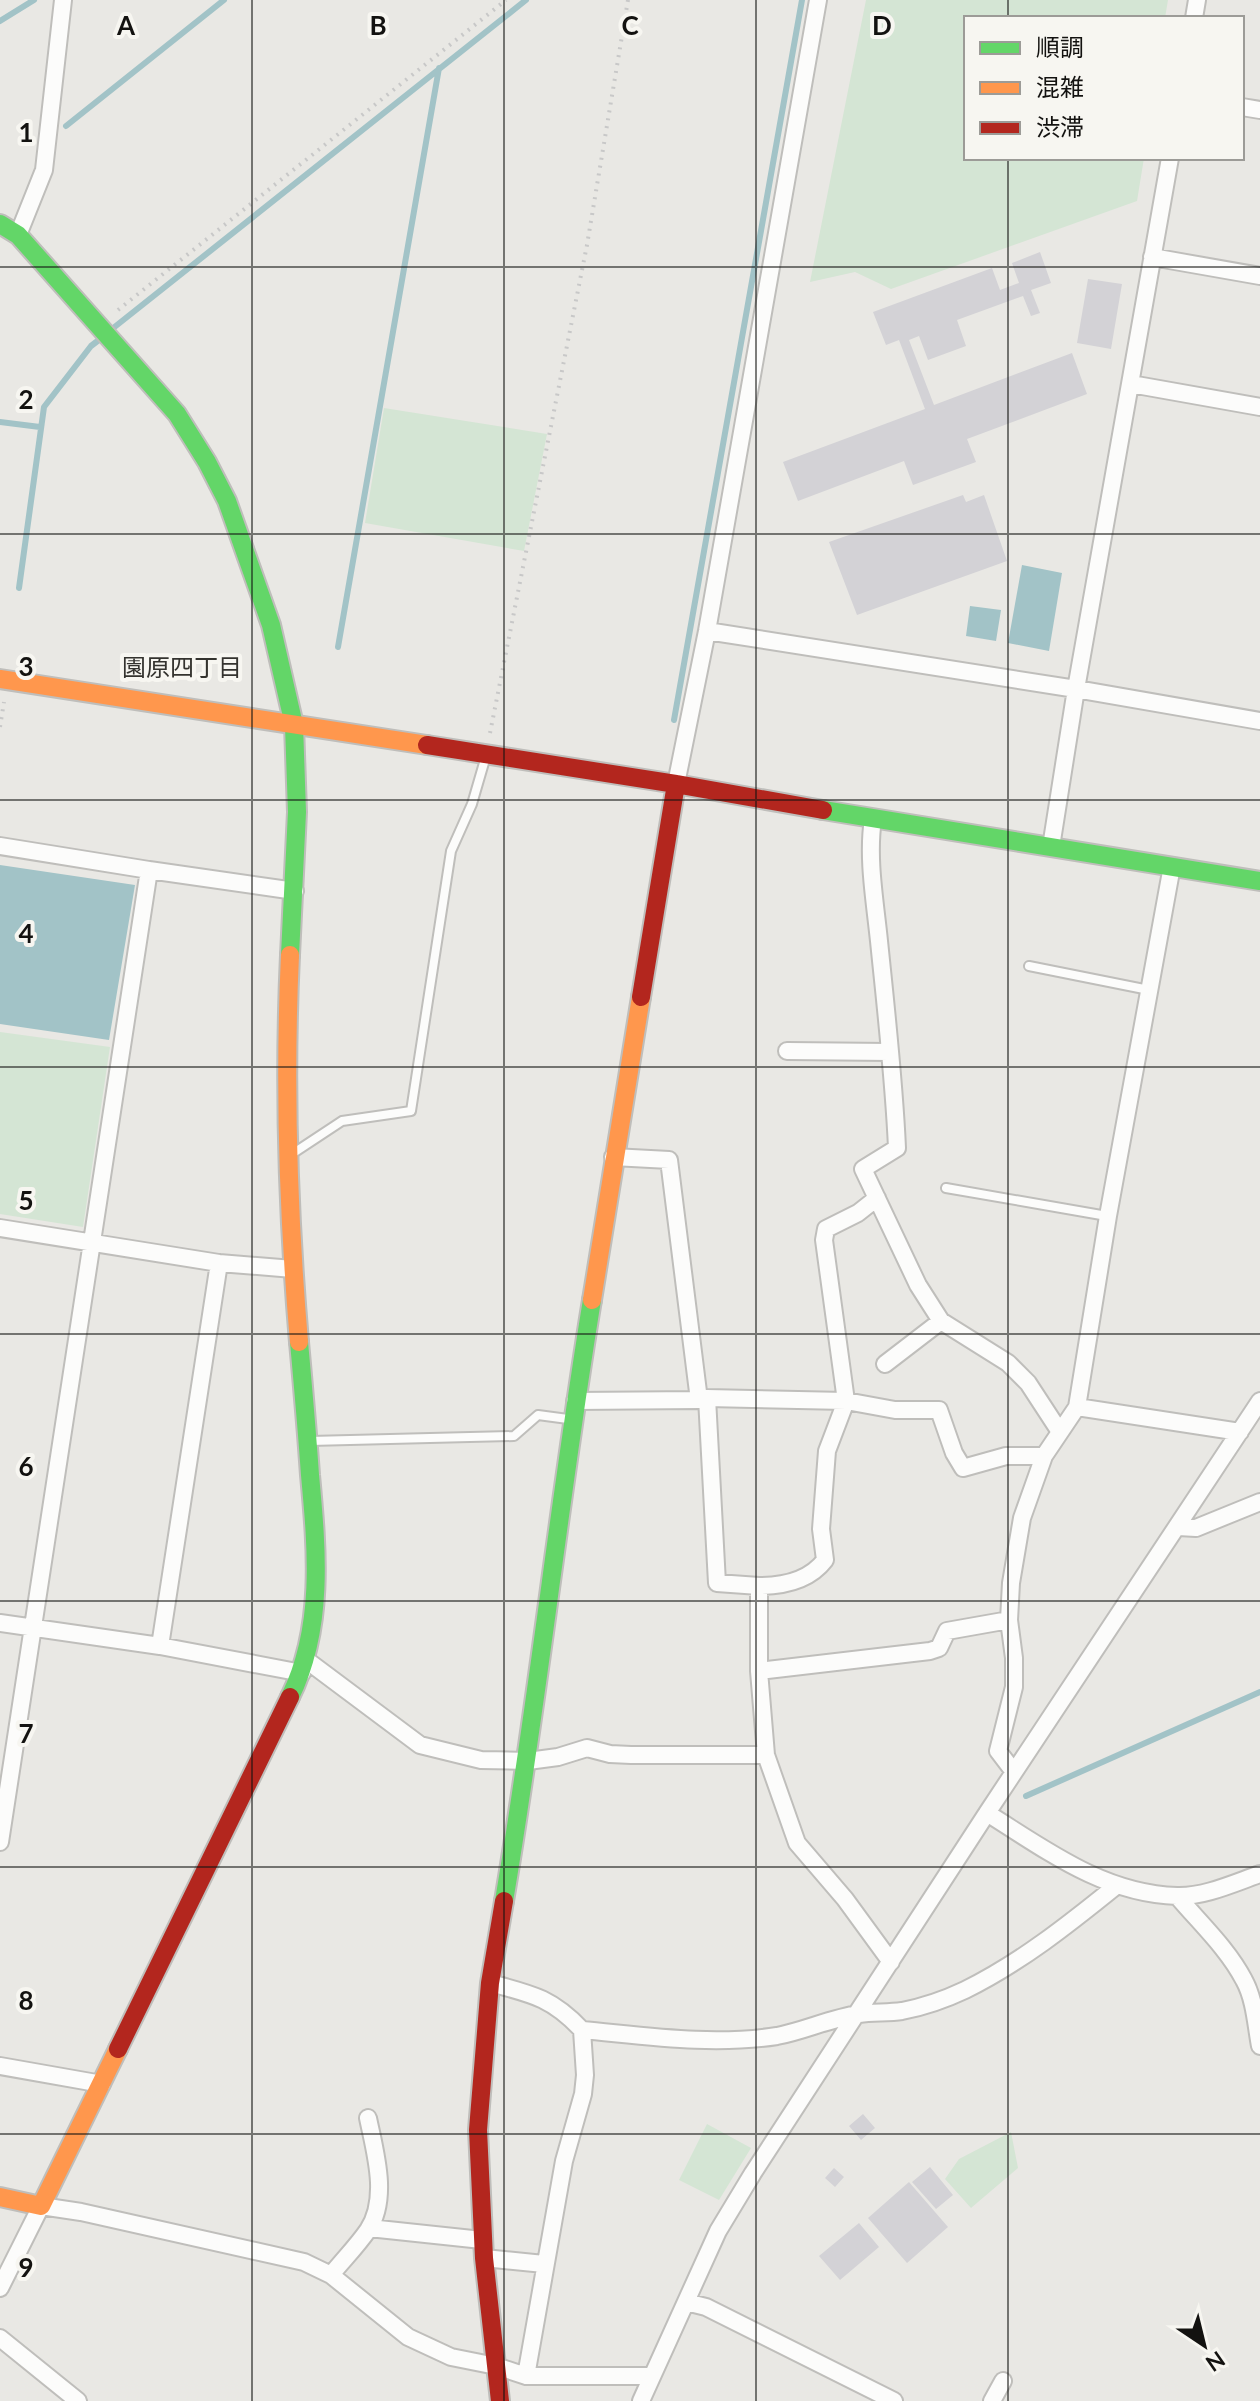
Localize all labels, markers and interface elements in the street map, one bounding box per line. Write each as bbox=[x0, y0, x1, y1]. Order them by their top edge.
text: A bbox=[116, 9, 136, 41]
text: B bbox=[369, 9, 387, 41]
text: C bbox=[621, 9, 639, 41]
text: D bbox=[872, 9, 892, 41]
legend bbox=[964, 16, 1244, 160]
text: 順調 bbox=[1036, 32, 1084, 61]
text: 混雑 bbox=[1036, 72, 1084, 101]
text: 渋滞 bbox=[1036, 112, 1084, 141]
text: 1 bbox=[18, 116, 34, 148]
text: 2 bbox=[18, 383, 34, 415]
text: 3 bbox=[18, 650, 34, 682]
district label: 園原四丁目 bbox=[122, 652, 242, 681]
text: 4 bbox=[18, 917, 34, 949]
text: 5 bbox=[18, 1184, 34, 1216]
text: 6 bbox=[18, 1450, 34, 1482]
text: 7 bbox=[18, 1717, 34, 1749]
text: 8 bbox=[18, 1984, 34, 2016]
text: 9 bbox=[18, 2251, 34, 2283]
north arrow bbox=[1164, 2305, 1244, 2385]
text: N bbox=[1201, 2346, 1230, 2378]

